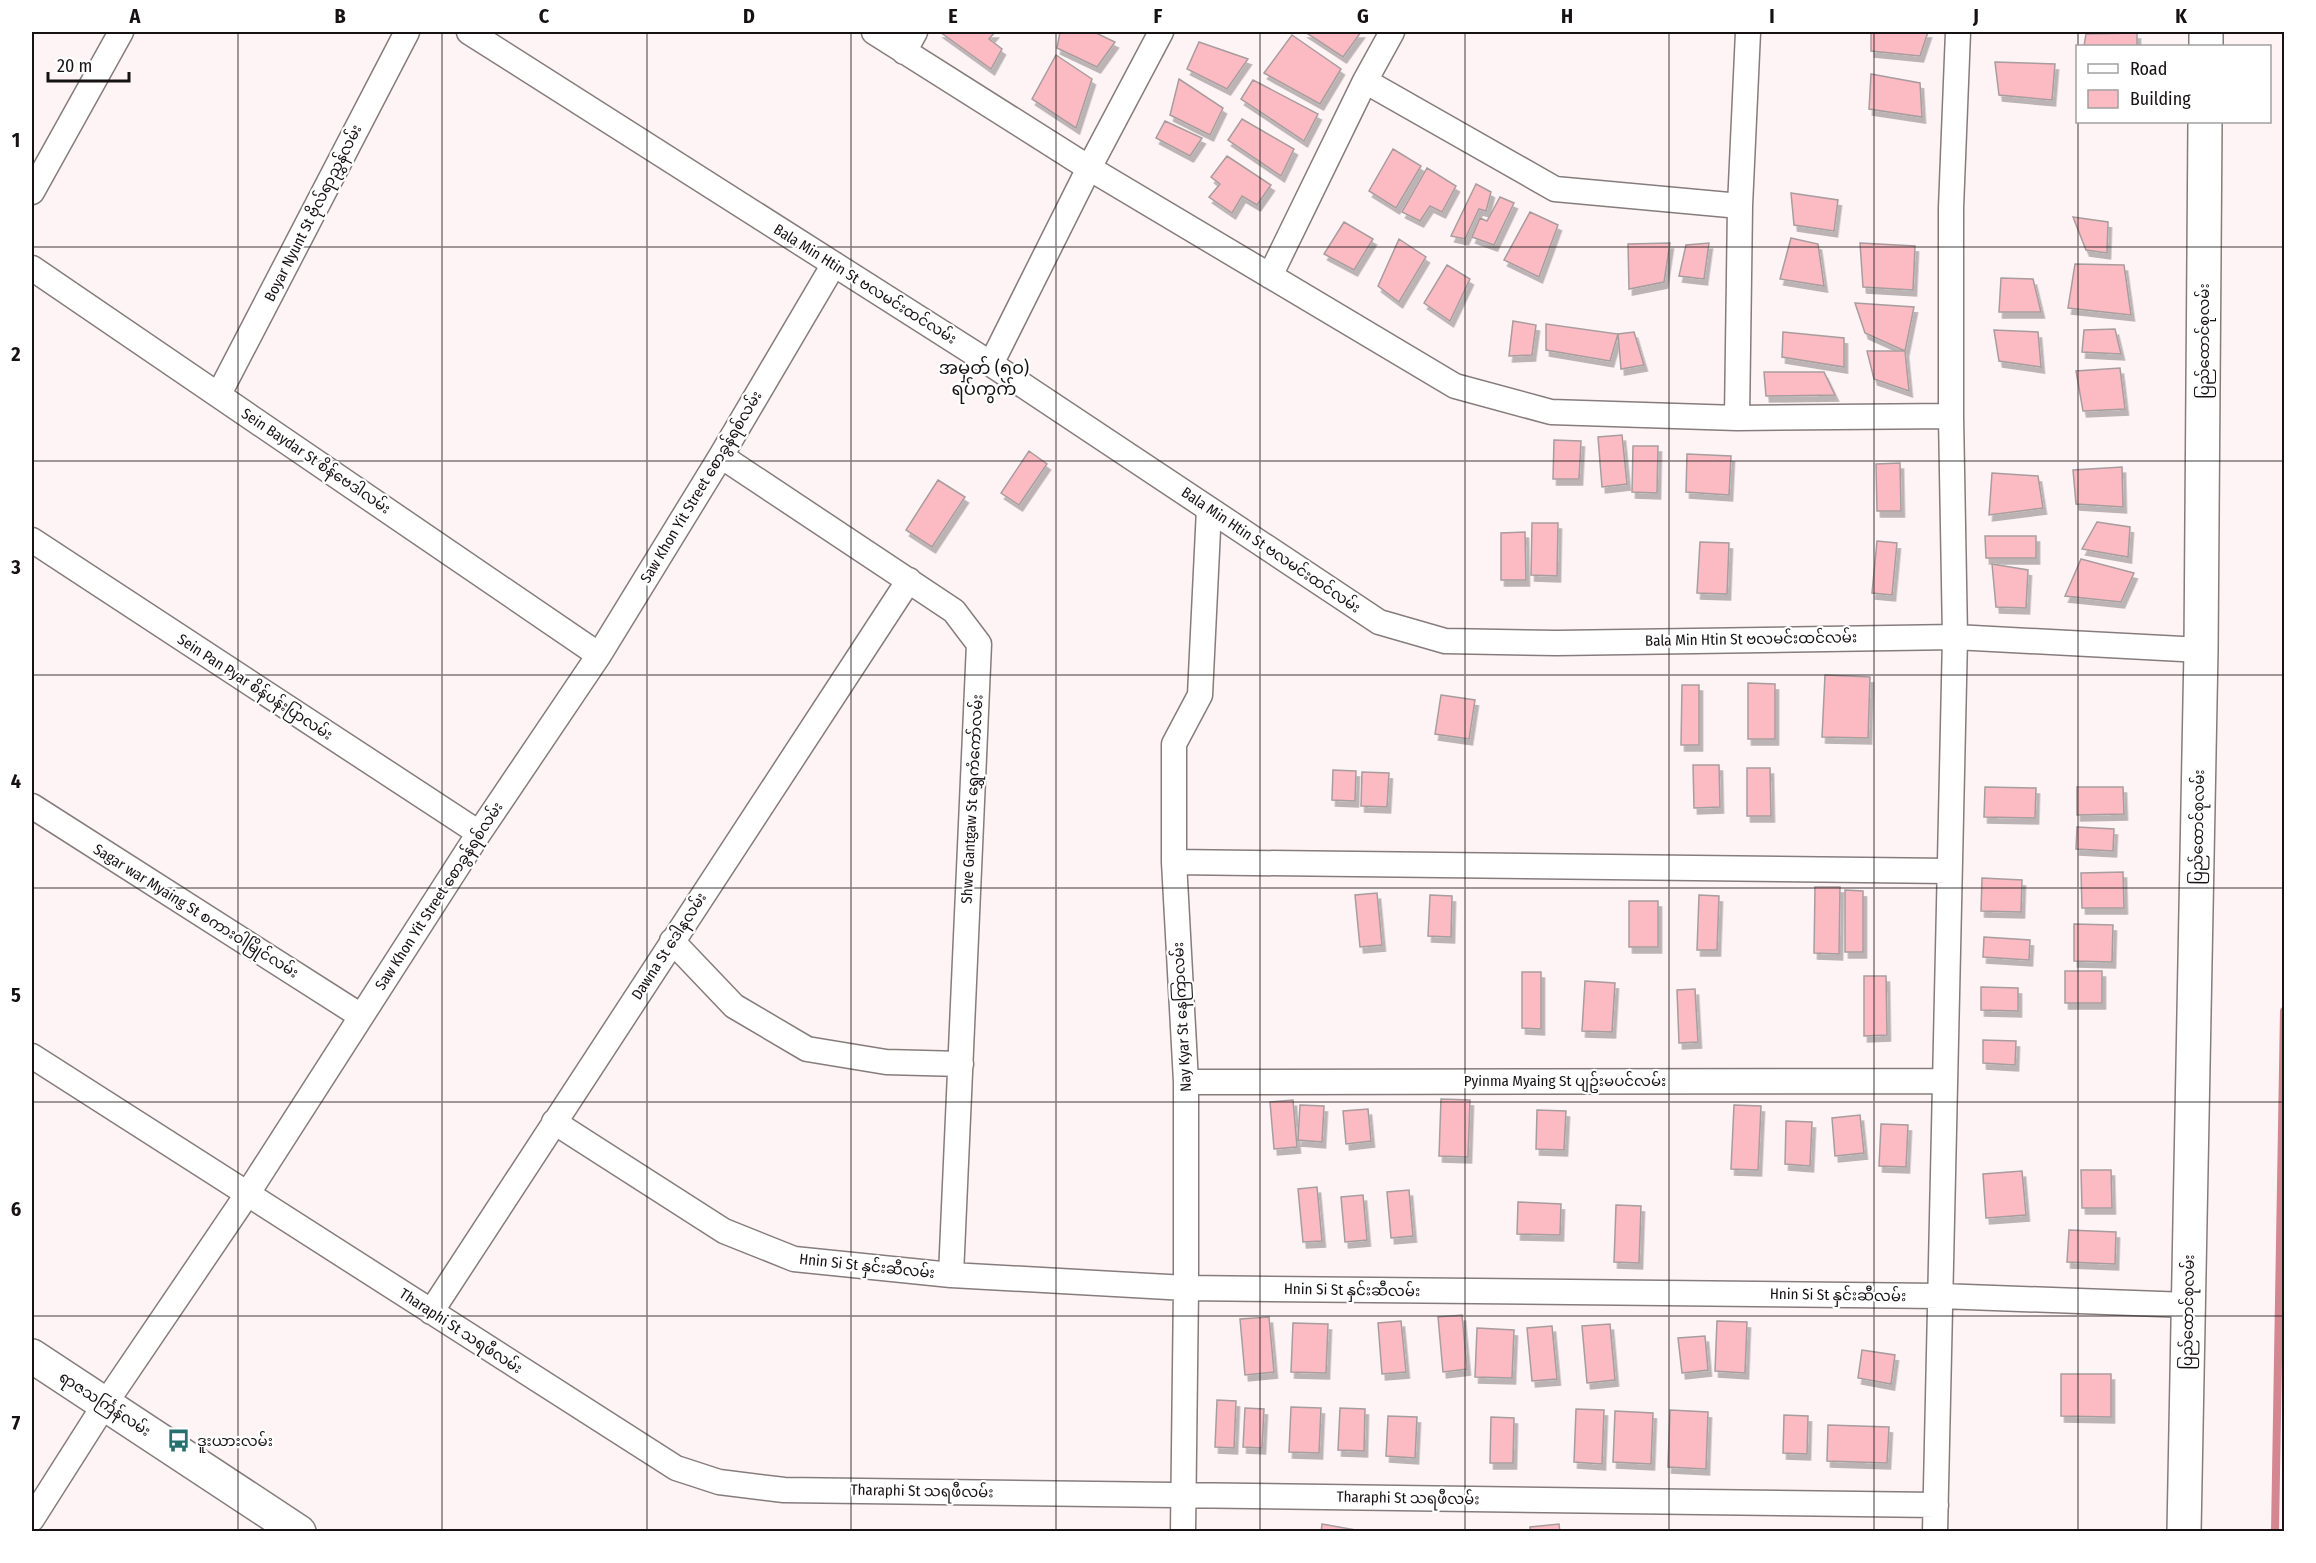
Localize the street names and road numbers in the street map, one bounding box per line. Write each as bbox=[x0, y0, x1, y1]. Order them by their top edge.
street label: Boyar Nyunt St ဗိုလ်ရာညွှန်လမ်း bbox=[260, 121, 368, 306]
street label: Bala Min Htin St ဗလမင်းထင်လမ်း bbox=[770, 219, 960, 348]
street label: ပြည်ထောင်စုလမ်း bbox=[2194, 283, 2216, 399]
street label: Saw Khon Yit Street စောခွန်ရစ်လမ်း bbox=[636, 387, 768, 588]
street label: Sein Baydar St စိန်ဗေဒါလမ်း bbox=[236, 404, 395, 520]
street label: Bala Min Htin St ဗလမင်းထင်လမ်း bbox=[1178, 482, 1365, 617]
street label: Bala Min Htin St ဗလမင်းထင်လမ်း bbox=[1645, 627, 1857, 650]
street label: Sein Pan Pyar စိန်ပန်းပြာလမ်း bbox=[172, 629, 337, 746]
street label: Shwe Gantgaw St ရွှေကံကော်လမ်း bbox=[957, 694, 989, 904]
street label: ပြည်ထောင်စုလမ်း bbox=[2187, 769, 2211, 885]
street label: Saw Khon Yit Street စောခွန်ရစ်လမ်း bbox=[370, 798, 509, 995]
street label: Sagar war Myaing St စကားဝါမြိုင်လမ်း bbox=[89, 839, 302, 984]
street label: Dawna St ဒေါနလမ်း bbox=[627, 889, 713, 1005]
street label: Nay Kyar St နေကြာလမ်း bbox=[1168, 942, 1198, 1092]
street label: Pyinma Myaing St ပျဥ်းမပင်လမ်း bbox=[1464, 1071, 1666, 1093]
street label: Hnin Si St နှင်းဆီလမ်း bbox=[798, 1249, 936, 1285]
street label: ပြည်ထောင်စုလမ်း bbox=[2177, 1254, 2201, 1370]
street label: Hnin Si St နှင်းဆီလမ်း bbox=[1284, 1279, 1420, 1303]
street label: Tharaphi St သရဖီလမ်း bbox=[395, 1284, 526, 1380]
street label: Hnin Si St နှင်းဆီလမ်း bbox=[1770, 1284, 1906, 1308]
street label: ရာဇသင်္ကြန်လမ်း bbox=[54, 1367, 155, 1443]
street label: Tharaphi St သရဖီလမ်း bbox=[850, 1480, 994, 1504]
street label: Tharaphi St သရဖီလမ်း bbox=[1336, 1487, 1480, 1511]

